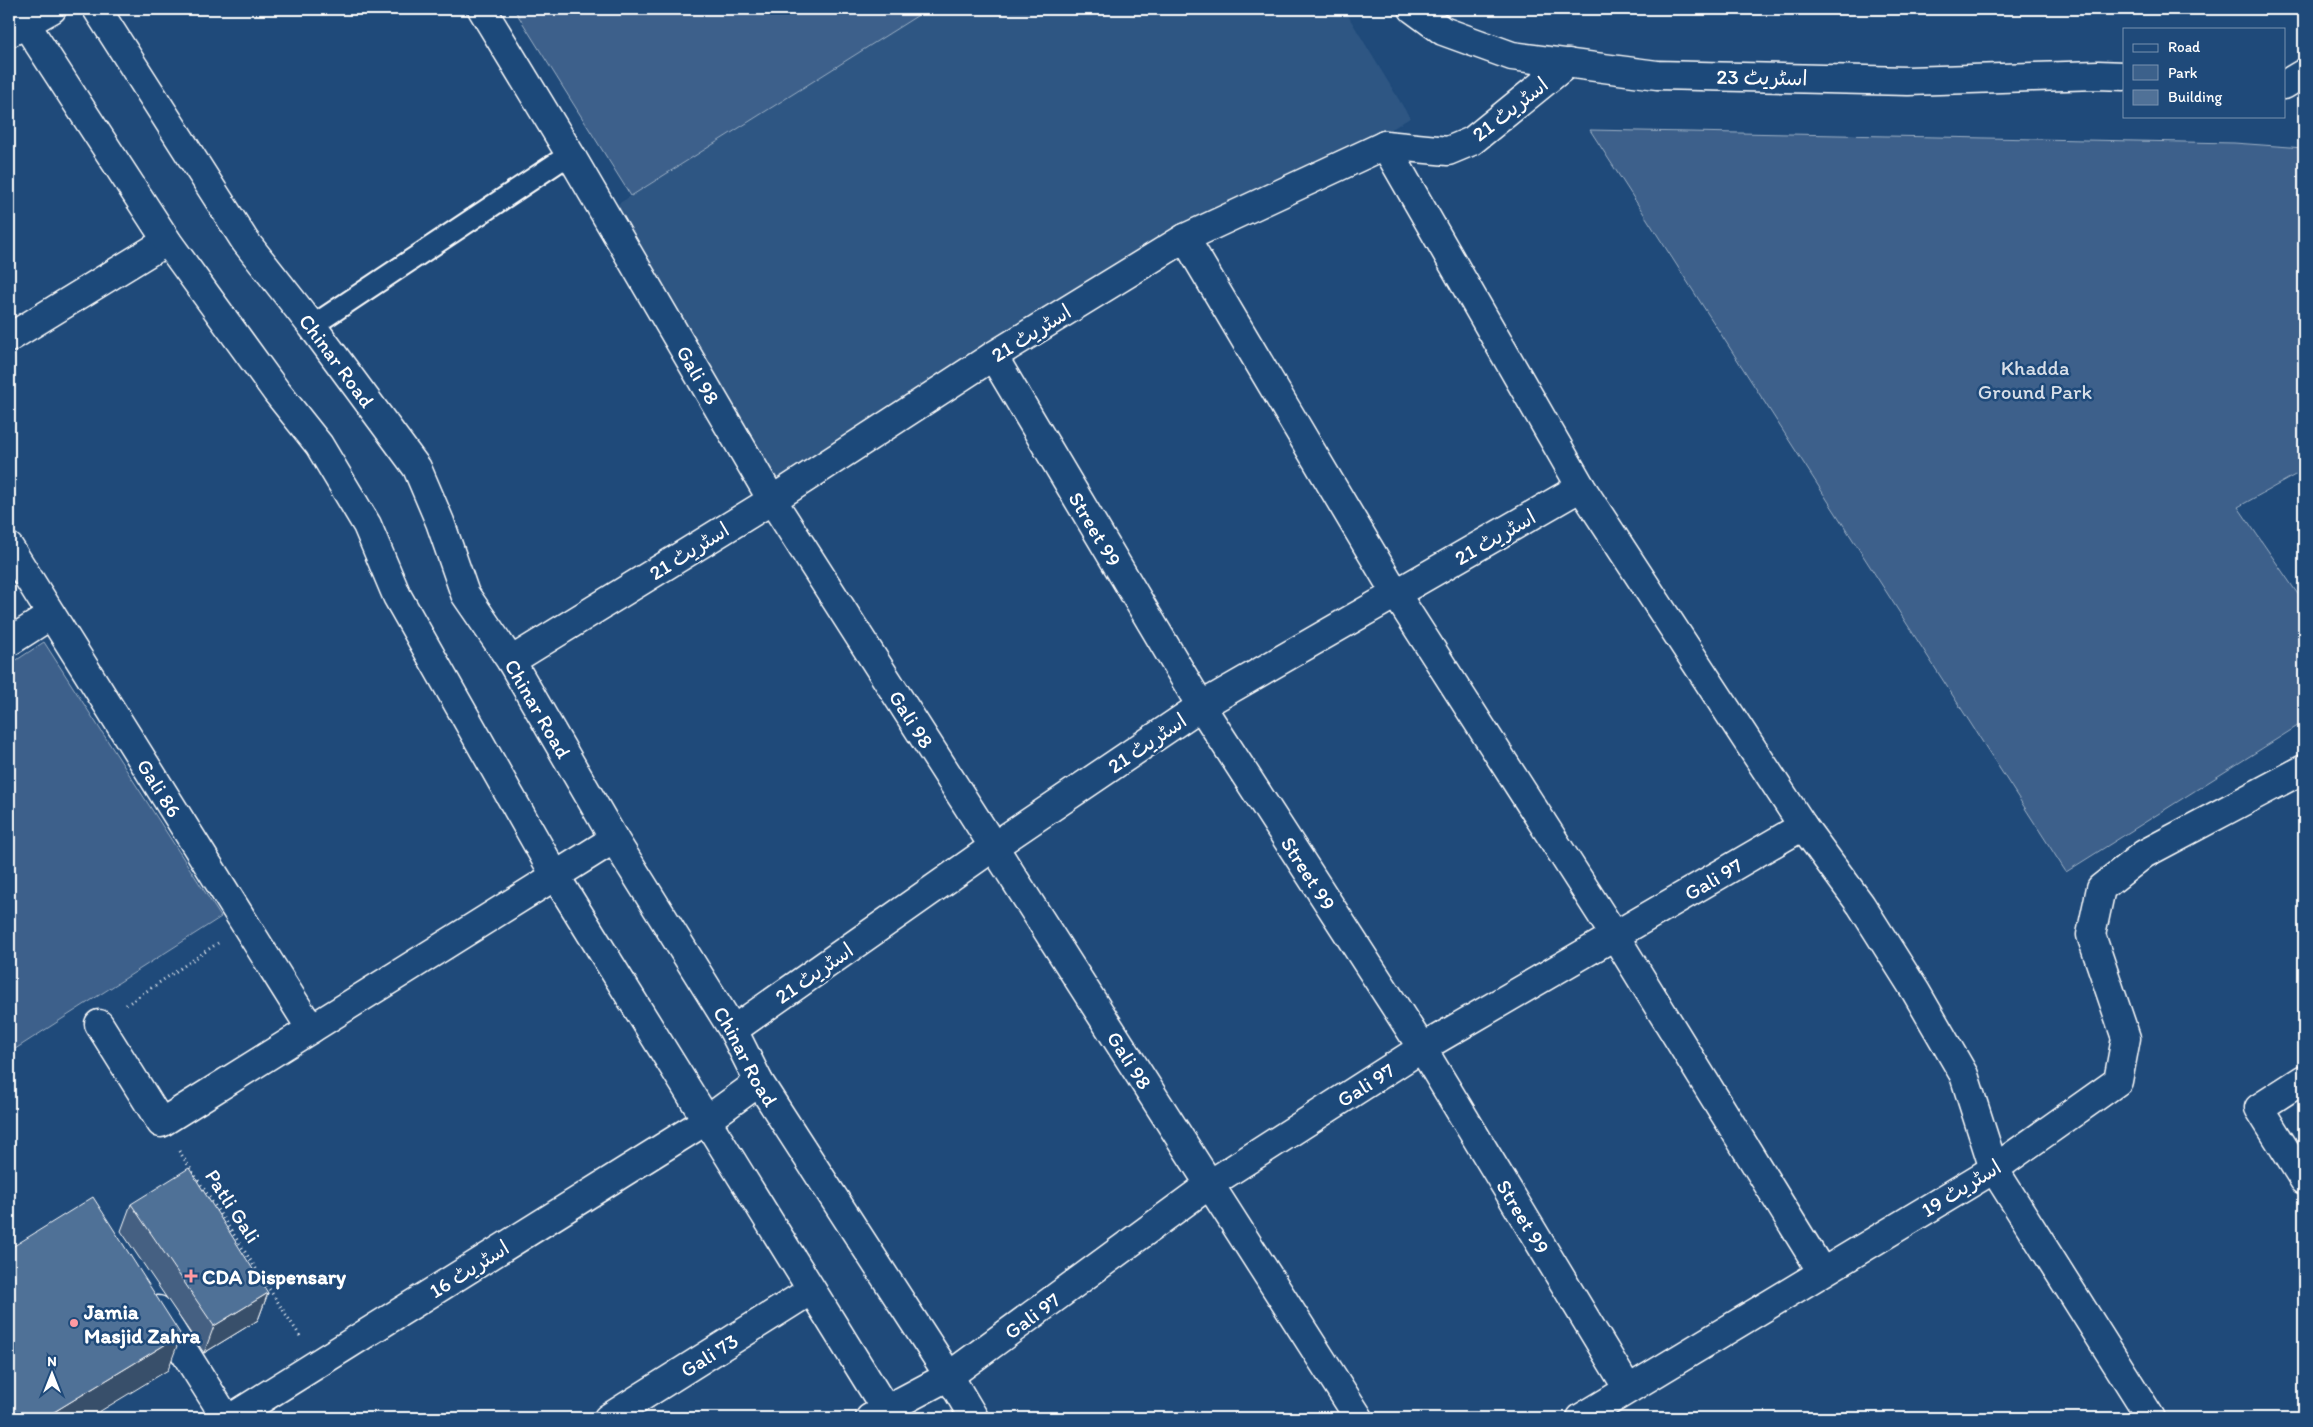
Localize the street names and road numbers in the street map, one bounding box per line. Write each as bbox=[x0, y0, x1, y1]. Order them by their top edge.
street label: اسٹریٹ 23 bbox=[1716, 64, 1808, 90]
street label: اسٹریٹ 21 bbox=[1467, 72, 1553, 146]
street label: اسٹریٹ 21 bbox=[986, 299, 1076, 367]
street label: Chinar Road bbox=[294, 308, 381, 413]
street label: Gali 98 bbox=[672, 341, 726, 409]
street label: Street 99 bbox=[1064, 487, 1127, 571]
street label: اسٹریٹ 21 bbox=[1450, 504, 1540, 570]
street label: اسٹریٹ 21 bbox=[644, 517, 734, 585]
street label: Chinar Road bbox=[500, 654, 577, 763]
street label: Gali 98 bbox=[884, 685, 940, 753]
street label: اسٹریٹ 21 bbox=[1103, 708, 1191, 778]
street label: Gali 86 bbox=[132, 754, 187, 821]
street label: Street 99 bbox=[1276, 832, 1342, 914]
street label: Gali 97 bbox=[1679, 852, 1746, 905]
street label: اسٹریٹ 21 bbox=[770, 937, 858, 1009]
street label: Chinar Road bbox=[708, 1001, 784, 1111]
street label: Gali 98 bbox=[1102, 1026, 1158, 1094]
street label: Gali 97 bbox=[1332, 1057, 1399, 1112]
street label: اسٹریٹ 19 bbox=[1916, 1154, 2006, 1222]
street label: Patli Gali bbox=[200, 1164, 266, 1248]
street label: Street 99 bbox=[1492, 1175, 1556, 1258]
street label: اسٹریٹ 16 bbox=[424, 1235, 514, 1303]
street label: Gali 97 bbox=[999, 1287, 1064, 1344]
street label: Gali 73 bbox=[675, 1327, 742, 1382]

